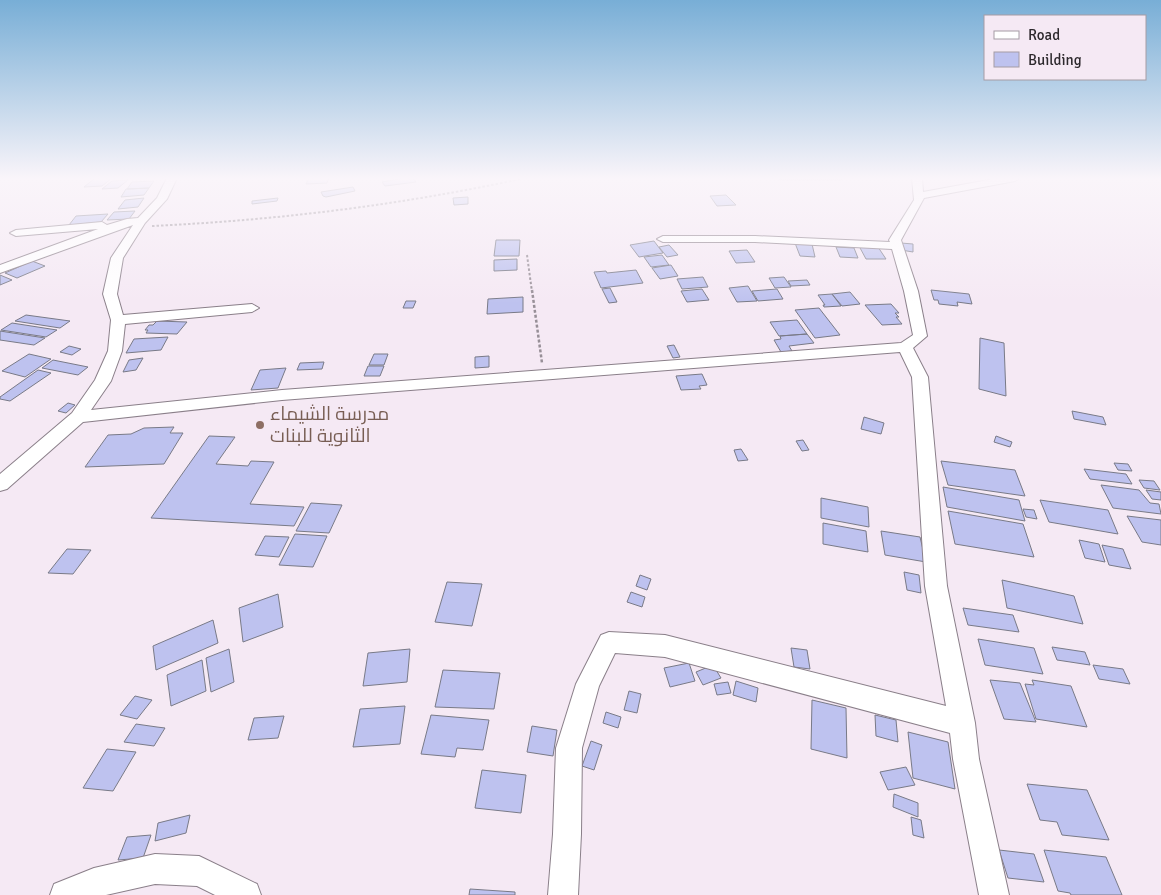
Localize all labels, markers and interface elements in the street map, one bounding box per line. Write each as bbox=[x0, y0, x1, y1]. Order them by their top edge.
legend bbox=[984, 15, 1146, 80]
text: Road bbox=[1028, 26, 1060, 44]
text: Building bbox=[1028, 51, 1082, 69]
place label: مدرسة الشيماء الثانوية للبنات bbox=[270, 402, 389, 448]
marker: مدرسة الشيماء الثانوية للبنات bbox=[254, 419, 266, 431]

